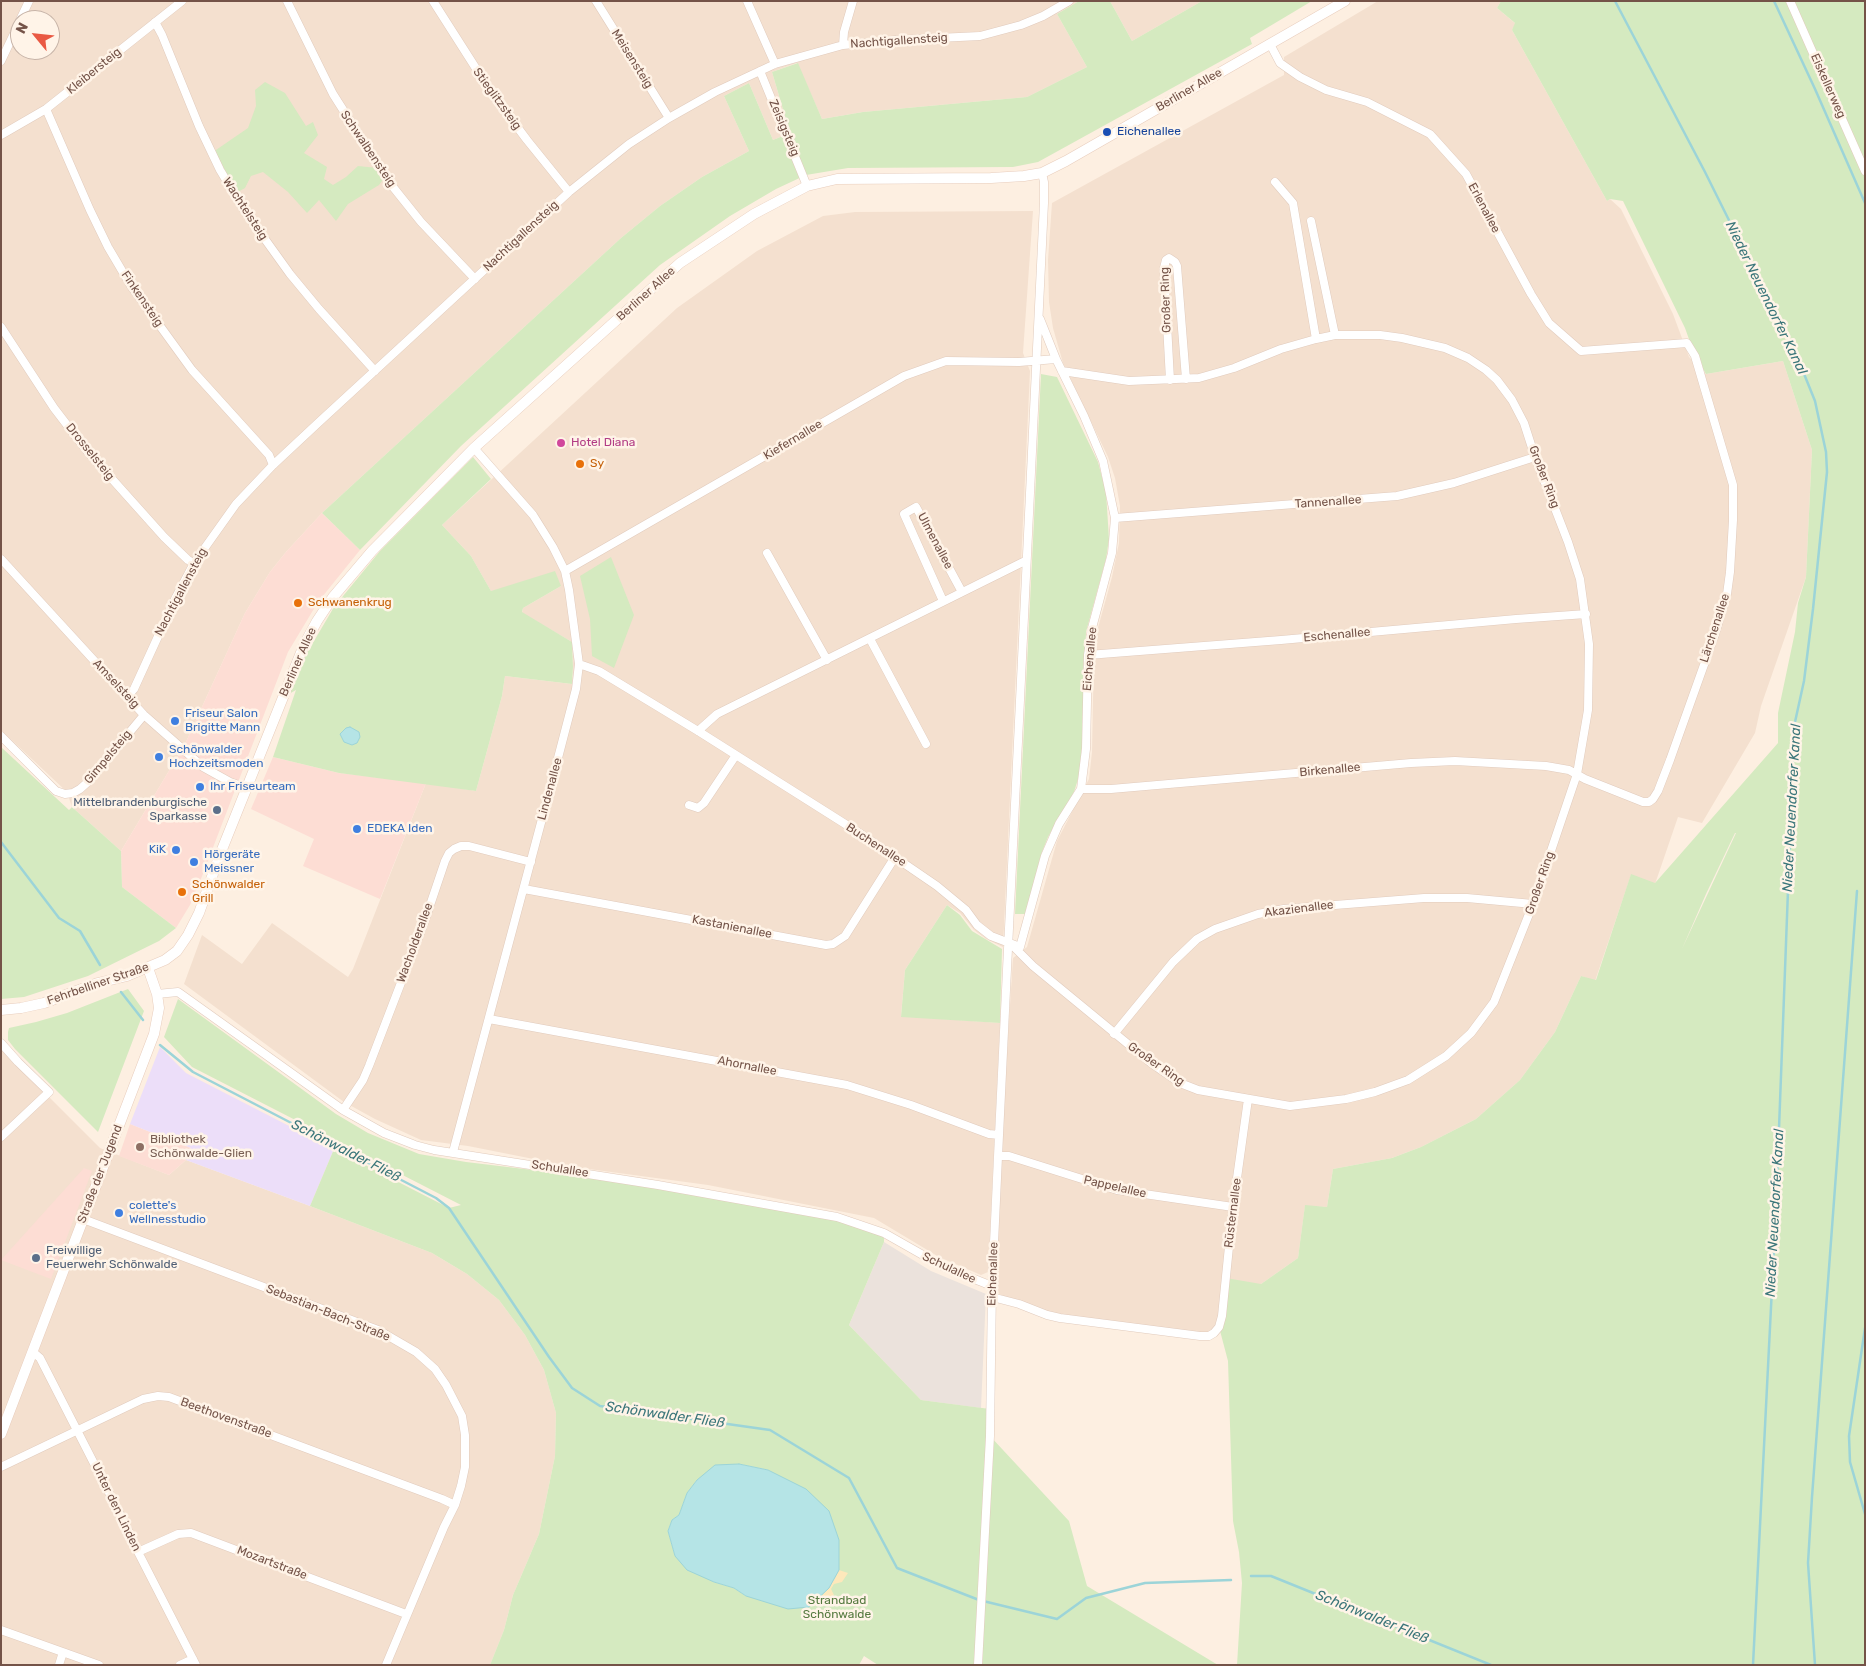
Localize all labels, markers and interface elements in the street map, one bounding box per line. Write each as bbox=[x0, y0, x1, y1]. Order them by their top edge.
north arrow bbox=[10, 10, 60, 60]
text: N bbox=[12, 20, 32, 37]
street label: Meisensteig bbox=[608, 27, 656, 91]
street label: Nachtigallensteig bbox=[850, 30, 948, 52]
street label: Kleibersteig bbox=[64, 45, 124, 97]
street label: Eiskellerweg bbox=[1807, 51, 1849, 121]
street label: Stieglitzsteig bbox=[470, 65, 524, 133]
street label: Berliner Allee bbox=[1153, 65, 1225, 115]
street label: Zeisigsteig bbox=[766, 97, 802, 159]
street label: Schwalbensteig bbox=[337, 108, 399, 190]
place label: Eichenallee bbox=[1117, 125, 1181, 139]
marker: Eichenallee bbox=[1101, 126, 1113, 138]
street label: Wachtelsteig bbox=[219, 175, 271, 243]
street label: Erlenallee bbox=[1465, 180, 1503, 236]
street label: Nachtigallensteig bbox=[480, 197, 562, 275]
water label: Nieder Neuendorfer Kanal bbox=[1722, 219, 1810, 377]
street label: Berliner Allee bbox=[614, 264, 678, 324]
street label: Großer Ring bbox=[1158, 267, 1174, 333]
street label: Finkensteig bbox=[118, 268, 166, 330]
street label: Kiefernallee bbox=[761, 417, 825, 463]
street label: Drosselsteig bbox=[63, 421, 117, 483]
place label: Hotel Diana bbox=[571, 436, 635, 450]
marker: Hotel Diana bbox=[555, 437, 567, 449]
street label: Großer Ring bbox=[1525, 444, 1563, 510]
place label: Sy bbox=[590, 457, 604, 471]
marker: Sy bbox=[574, 458, 586, 470]
street label: Tannenallee bbox=[1294, 492, 1362, 512]
street label: Ulmenallee bbox=[914, 510, 956, 572]
street label: Nachtigallensteig bbox=[152, 546, 210, 638]
street label: Lärchenallee bbox=[1697, 592, 1733, 664]
place label: Schwanenkrug bbox=[308, 596, 392, 610]
marker: Schwanenkrug bbox=[292, 597, 304, 609]
street label: Berliner Allee bbox=[276, 625, 320, 699]
street label: Eschenallee bbox=[1303, 625, 1371, 645]
street label: Eichenallee bbox=[1080, 626, 1100, 692]
street label: Amselsteig bbox=[90, 656, 142, 712]
place label: Friseur Salon Brigitte Mann bbox=[185, 707, 260, 735]
marker: Friseur Salon Brigitte Mann bbox=[169, 715, 181, 727]
water label: Nieder Neuendorfer Kanal bbox=[1779, 723, 1805, 893]
street label: Gimpelsteig bbox=[81, 727, 135, 787]
place label: Schönwalder Hochzeitsmoden bbox=[169, 743, 264, 771]
marker: Schönwalder Hochzeitsmoden bbox=[153, 751, 165, 763]
street label: Lindenallee bbox=[535, 756, 565, 822]
street label: Birkenallee bbox=[1299, 760, 1361, 780]
place label: Ihr Friseurteam bbox=[210, 780, 296, 794]
marker: Ihr Friseurteam bbox=[194, 781, 206, 793]
place label: Mittelbrandenburgische Sparkasse bbox=[73, 796, 207, 824]
marker: Mittelbrandenburgische Sparkasse bbox=[211, 804, 223, 816]
street label: Buchenallee bbox=[843, 820, 909, 870]
place label: EDEKA Iden bbox=[367, 822, 432, 836]
marker: EDEKA Iden bbox=[351, 823, 363, 835]
place label: KiK bbox=[149, 843, 166, 857]
marker: KiK bbox=[170, 844, 182, 856]
place label: Hörgeräte Meissner bbox=[204, 848, 260, 876]
street label: Großer Ring bbox=[1522, 849, 1558, 917]
marker: Hörgeräte Meissner bbox=[188, 856, 200, 868]
place label: Schönwalder Grill bbox=[192, 878, 265, 906]
marker: Schönwalder Grill bbox=[176, 886, 188, 898]
street label: Akazienallee bbox=[1264, 898, 1334, 920]
street label: Wacholderallee bbox=[394, 901, 436, 985]
street label: Kastanienallee bbox=[691, 912, 773, 942]
street label: Fehrbelliner Straße bbox=[45, 960, 151, 1008]
street label: Großer Ring bbox=[1125, 1039, 1187, 1089]
street label: Ahornallee bbox=[716, 1053, 778, 1079]
water label: Schönwalder Fließ bbox=[289, 1116, 403, 1186]
street label: Straße der Jugend bbox=[75, 1123, 125, 1225]
water label: Nieder Neuendorfer Kanal bbox=[1762, 1128, 1788, 1298]
place label: Bibliothek Schönwalde-Glien bbox=[150, 1133, 252, 1161]
marker: Bibliothek Schönwalde-Glien bbox=[134, 1141, 146, 1153]
street label: Schulallee bbox=[531, 1157, 589, 1181]
street label: Pappelallee bbox=[1082, 1173, 1148, 1201]
street label: Rüsternallee bbox=[1222, 1177, 1244, 1249]
place label: colette's Wellnesstudio bbox=[129, 1199, 206, 1227]
marker: colette's Wellnesstudio bbox=[113, 1207, 125, 1219]
street label: Eichenallee bbox=[985, 1242, 1001, 1306]
place label: Freiwillige Feuerwehr Schönwalde bbox=[46, 1244, 177, 1272]
street label: Schulallee bbox=[920, 1249, 978, 1287]
marker: Freiwillige Feuerwehr Schönwalde bbox=[30, 1252, 42, 1264]
street label: Sebastian-Bach-Straße bbox=[264, 1282, 392, 1344]
street label: Beethovenstraße bbox=[178, 1395, 274, 1441]
water label: Schönwalder Fließ bbox=[604, 1398, 726, 1432]
street label: Unter den Linden bbox=[88, 1460, 144, 1554]
street label: Mozartstraße bbox=[235, 1543, 309, 1583]
water label: Schönwalder Fließ bbox=[1313, 1587, 1431, 1647]
park label: Strandbad Schönwalde bbox=[803, 1594, 871, 1622]

